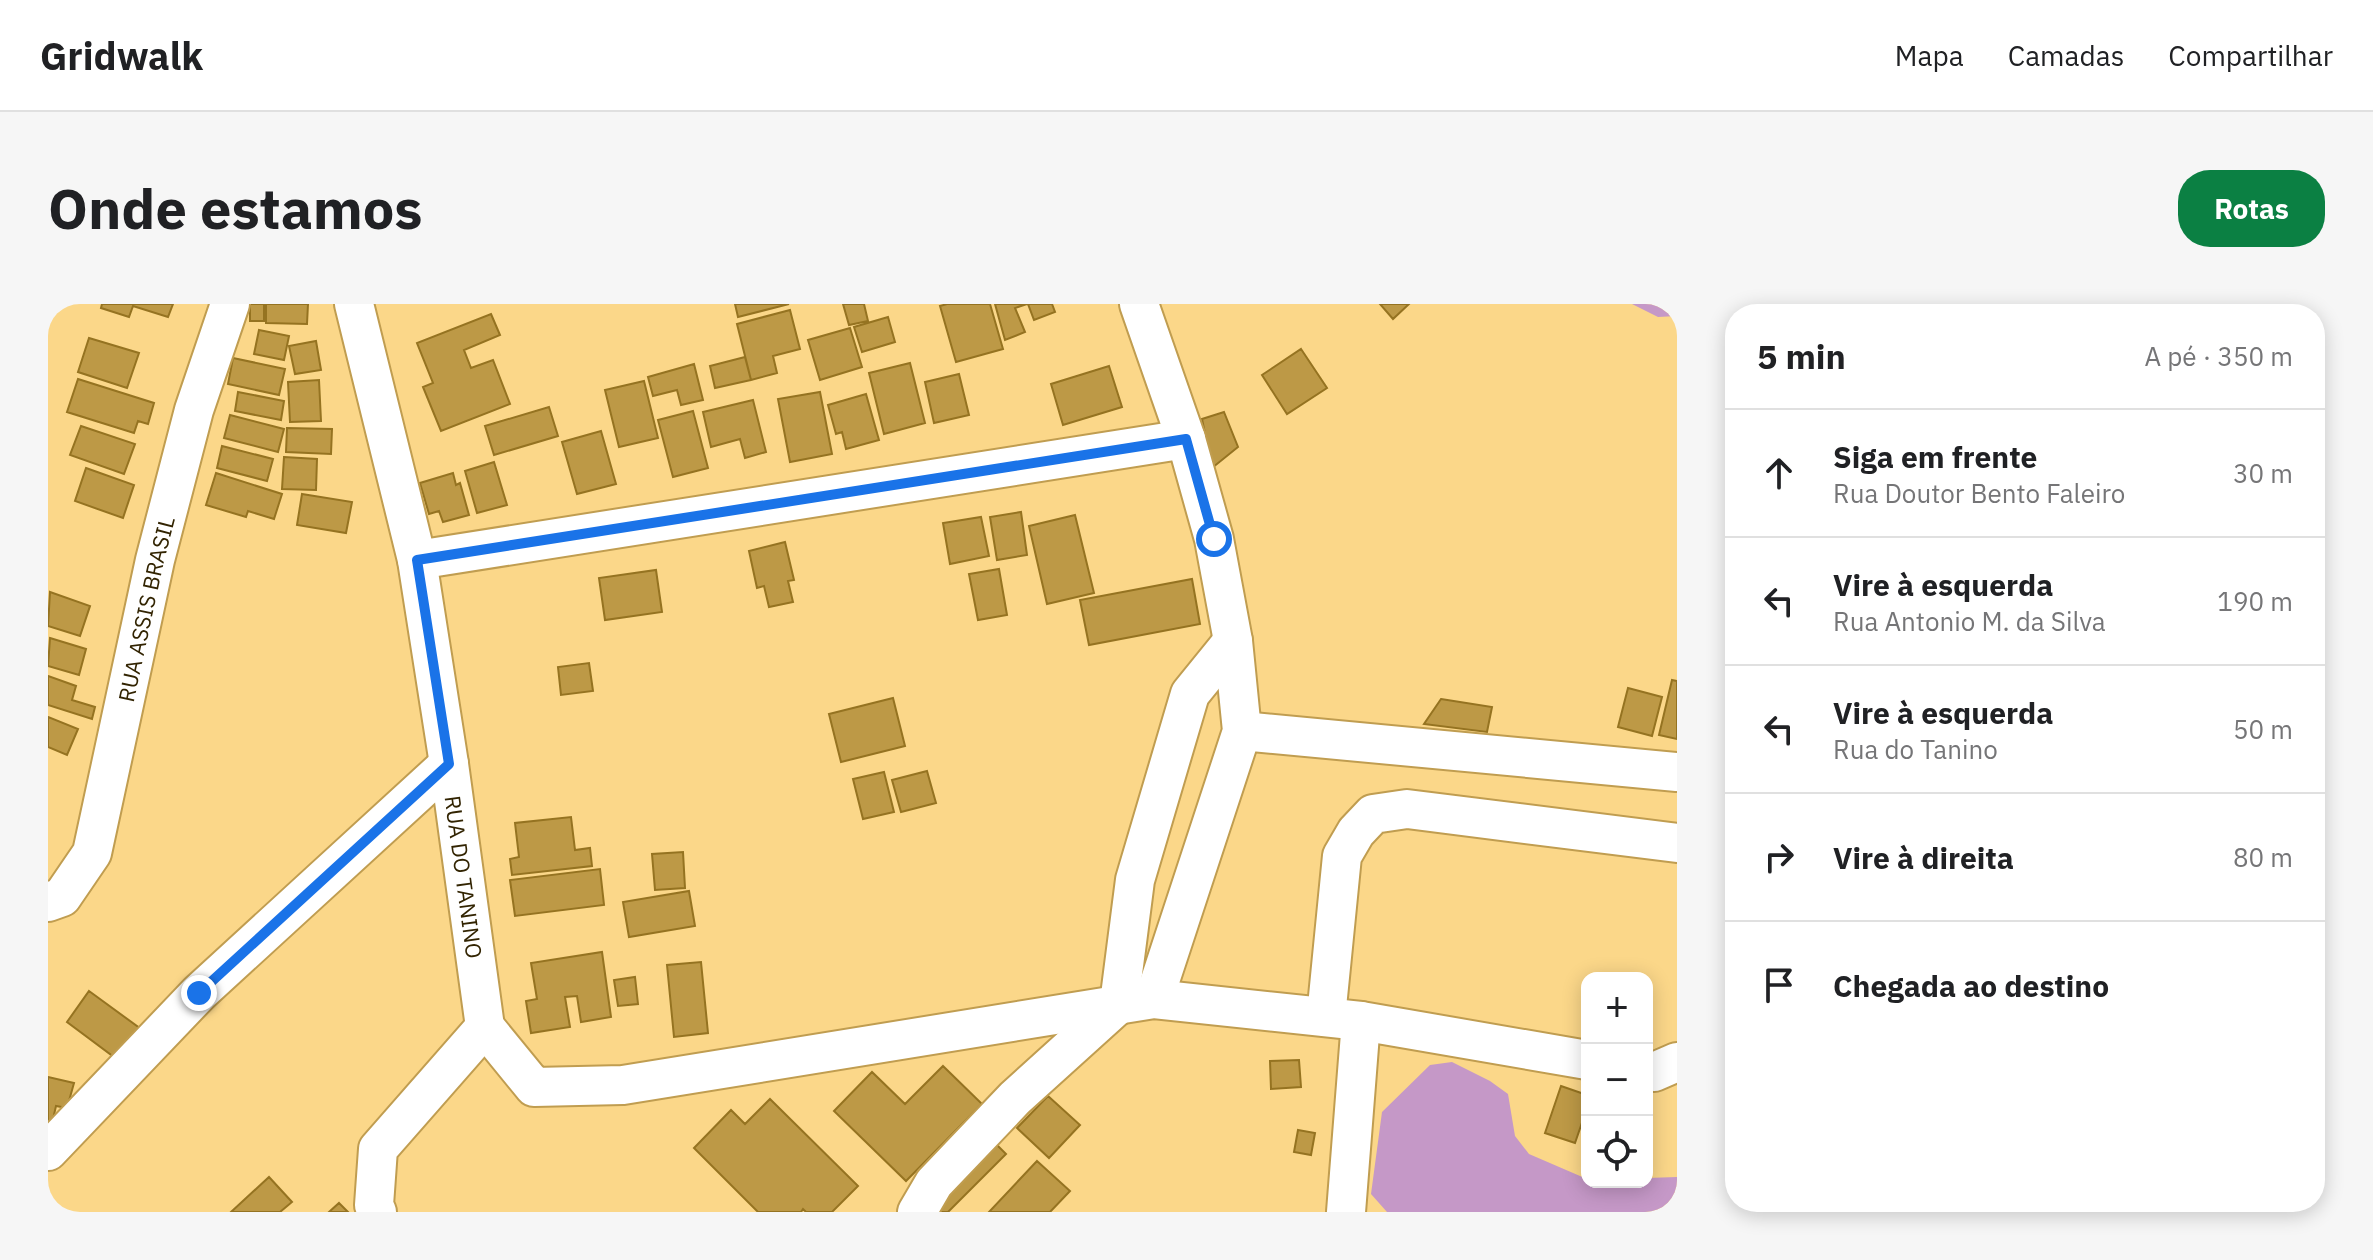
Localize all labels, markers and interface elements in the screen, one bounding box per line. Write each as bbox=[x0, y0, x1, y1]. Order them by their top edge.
text: Gridwalk bbox=[40, 31, 203, 80]
text: Mapa bbox=[1895, 37, 1964, 74]
text: Camadas bbox=[2008, 37, 2124, 74]
text: Compartilhar bbox=[2168, 37, 2333, 74]
button: Rotas bbox=[2178, 170, 2325, 247]
text: Onde estamos bbox=[48, 172, 423, 244]
text: 5 min bbox=[1757, 334, 1846, 378]
text: A pé · 350 m bbox=[2144, 339, 2293, 373]
text: Siga em frente bbox=[1833, 437, 2037, 476]
icon: ahead bbox=[1757, 451, 1801, 495]
text: 30 m bbox=[2233, 456, 2293, 490]
text: Rua Doutor Bento Faleiro bbox=[1833, 476, 2125, 510]
street label: RUA ASSIS BRASIL bbox=[110, 513, 180, 704]
route start bbox=[1196, 521, 1232, 557]
text: Vire à esquerda bbox=[1833, 565, 2053, 604]
icon: left bbox=[1757, 579, 1801, 623]
text: 190 m bbox=[2217, 584, 2293, 618]
text: Rua Antonio M. da Silva bbox=[1833, 604, 2106, 638]
text: Vire à esquerda bbox=[1833, 693, 2053, 732]
icon: left bbox=[1757, 707, 1801, 751]
text: 50 m bbox=[2233, 712, 2293, 746]
text: Rua do Tanino bbox=[1833, 732, 1998, 766]
street label: RUA DO TANINO bbox=[439, 794, 490, 960]
icon: right bbox=[1757, 835, 1801, 879]
text: Vire à direita bbox=[1833, 838, 2014, 877]
text: 80 m bbox=[2233, 840, 2293, 874]
icon: arrive bbox=[1757, 963, 1801, 1007]
text: Chegada ao destino bbox=[1833, 966, 2109, 1005]
map controls bbox=[1581, 972, 1653, 1188]
button: + bbox=[1581, 972, 1653, 1044]
route end bbox=[181, 975, 217, 1011]
button: − bbox=[1581, 1044, 1653, 1116]
button: locate bbox=[1581, 1116, 1653, 1188]

